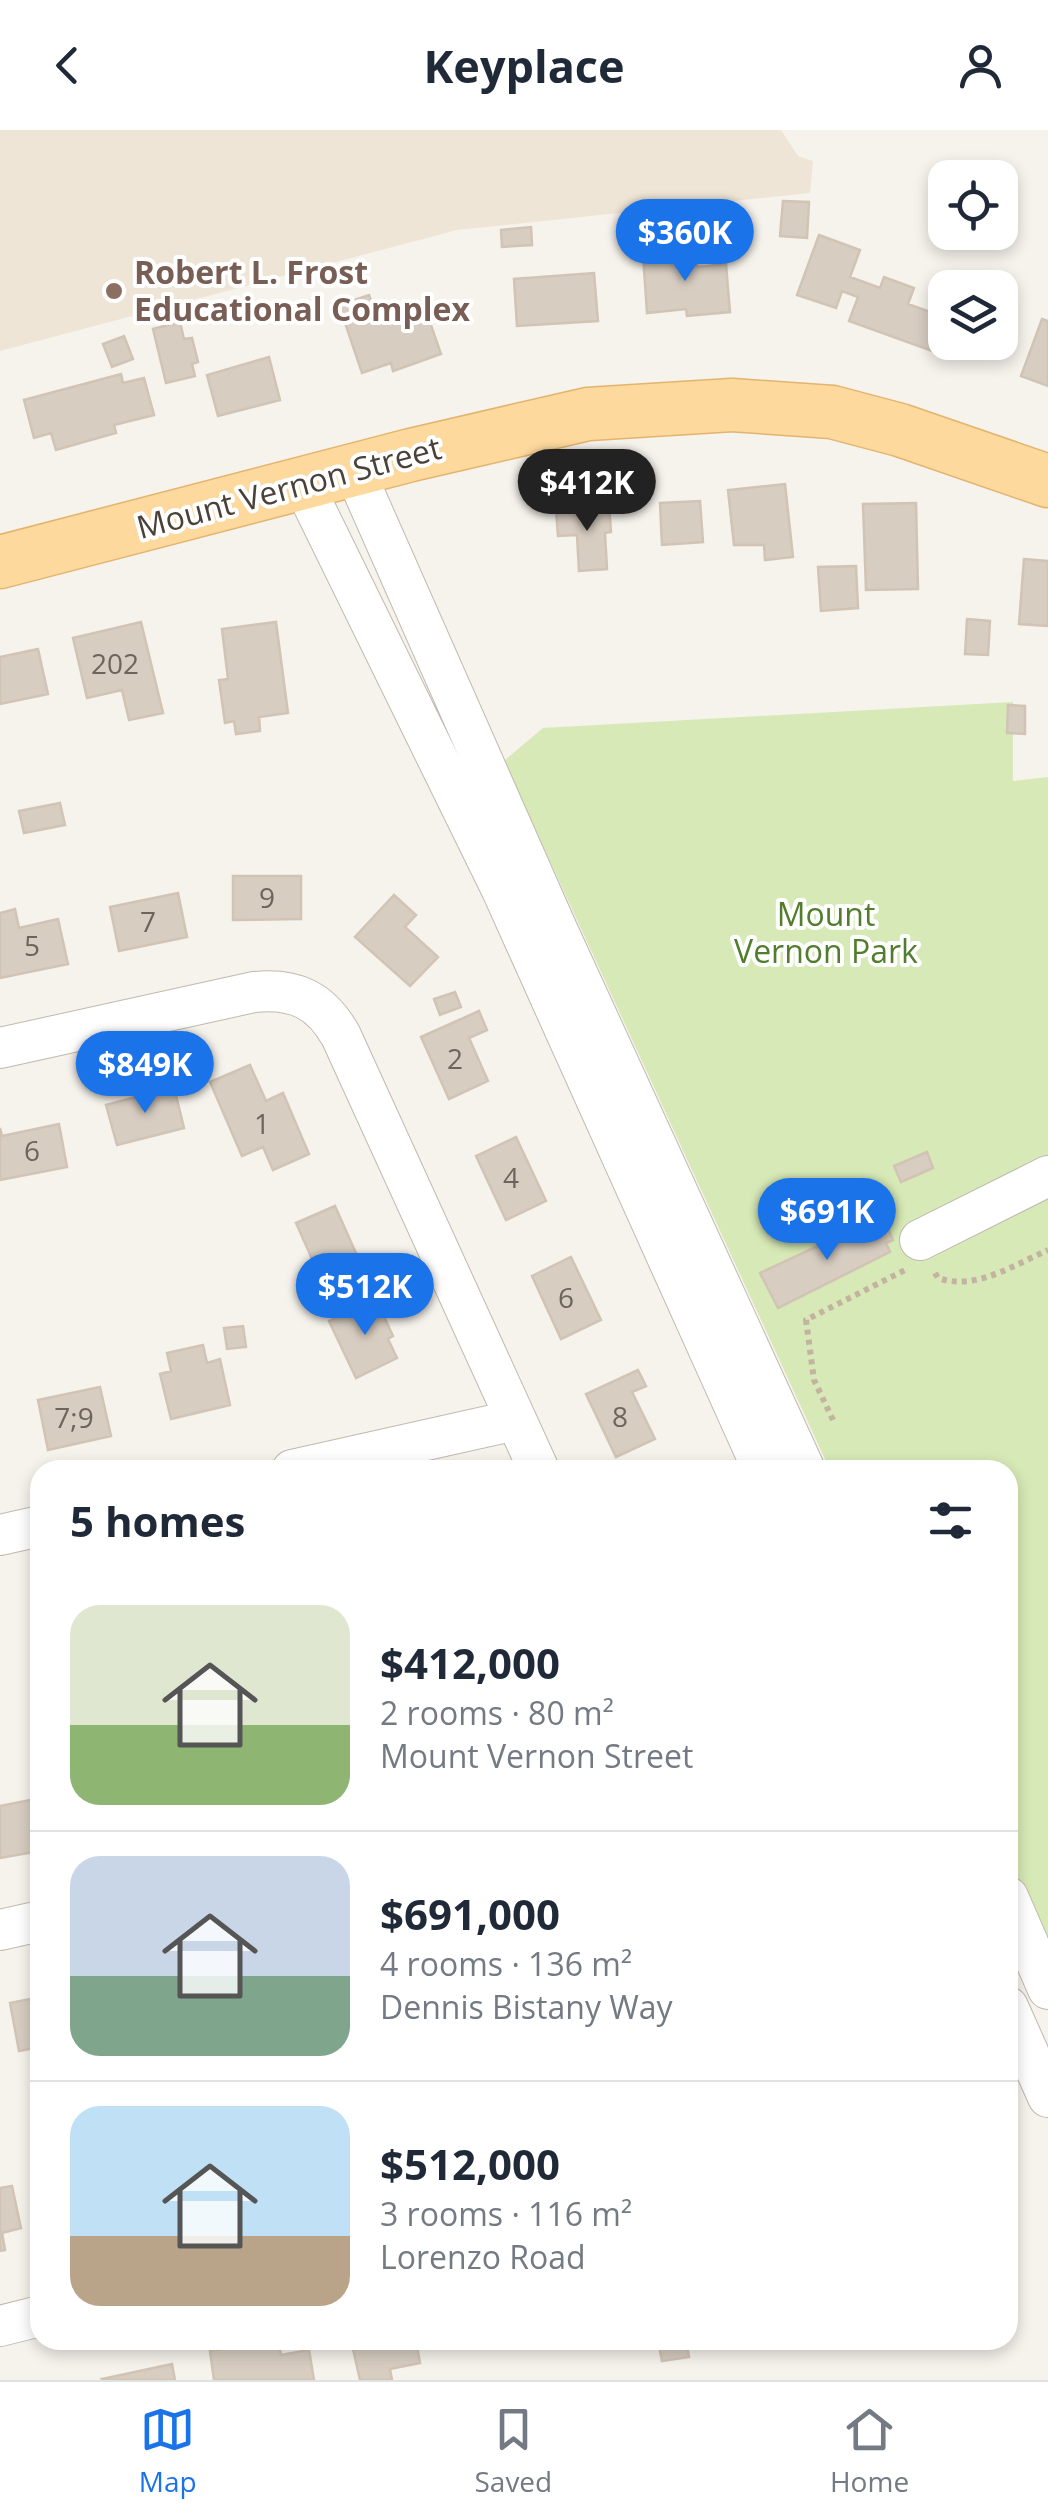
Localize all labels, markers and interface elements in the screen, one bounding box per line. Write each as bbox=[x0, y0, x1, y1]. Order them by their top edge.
text: Keyplace bbox=[423, 35, 625, 96]
icon: back bbox=[40, 38, 95, 93]
icon: person bbox=[953, 38, 1008, 93]
map controls bbox=[928, 160, 1018, 360]
button: locate bbox=[928, 160, 1018, 250]
pin: $360K bbox=[615, 199, 755, 284]
text: $360K bbox=[638, 210, 732, 253]
place label: Robert L. Frost Educational Complex bbox=[134, 250, 470, 330]
button: layers bbox=[928, 270, 1018, 360]
marker: Robert L. Frost Educational Complex bbox=[103, 280, 125, 302]
street label: Mount Vernon Street bbox=[132, 425, 445, 548]
pin: $412K bbox=[517, 449, 657, 534]
text: $412K bbox=[540, 460, 634, 503]
house number: 202 bbox=[91, 644, 139, 682]
house number: 9 bbox=[259, 878, 275, 916]
park label: Mount Vernon Park bbox=[734, 892, 918, 972]
house number: 7 bbox=[140, 902, 156, 940]
house number: 5 bbox=[24, 926, 40, 964]
pin: $849K bbox=[75, 1031, 215, 1116]
house number: 2 bbox=[447, 1039, 463, 1077]
text: $849K bbox=[98, 1042, 192, 1085]
house number: 1 bbox=[254, 1104, 270, 1142]
house number: 6 bbox=[24, 1131, 40, 1169]
house number: 4 bbox=[503, 1158, 519, 1196]
pin: $691K bbox=[757, 1178, 897, 1263]
text: $691K bbox=[780, 1189, 874, 1232]
pin: $512K bbox=[295, 1253, 435, 1338]
text: $512K bbox=[318, 1264, 412, 1307]
house number: 6 bbox=[558, 1278, 574, 1316]
house number: 8 bbox=[612, 1397, 628, 1435]
house number: 7;9 bbox=[54, 1398, 94, 1436]
text: 5 homes bbox=[70, 1492, 245, 1549]
icon: filters bbox=[923, 1493, 978, 1548]
text: $412,000 bbox=[380, 1634, 560, 1691]
icon: home bbox=[150, 1645, 270, 1765]
text: 2 rooms · 80 m² bbox=[380, 1691, 614, 1734]
text: Mount Vernon Street bbox=[380, 1734, 693, 1777]
text: $691,000 bbox=[380, 1885, 560, 1942]
icon: home bbox=[150, 1896, 270, 2016]
text: 4 rooms · 136 m² bbox=[380, 1942, 632, 1985]
text: Dennis Bistany Way bbox=[380, 1985, 673, 2028]
text: $512,000 bbox=[380, 2135, 560, 2192]
icon: home bbox=[150, 2146, 270, 2266]
text: 3 rooms · 116 m² bbox=[380, 2192, 632, 2235]
text: Lorenzo Road bbox=[380, 2235, 586, 2278]
tab: Map bbox=[139, 2402, 197, 2500]
tab: Saved bbox=[474, 2402, 552, 2500]
tab: Home bbox=[830, 2402, 909, 2500]

